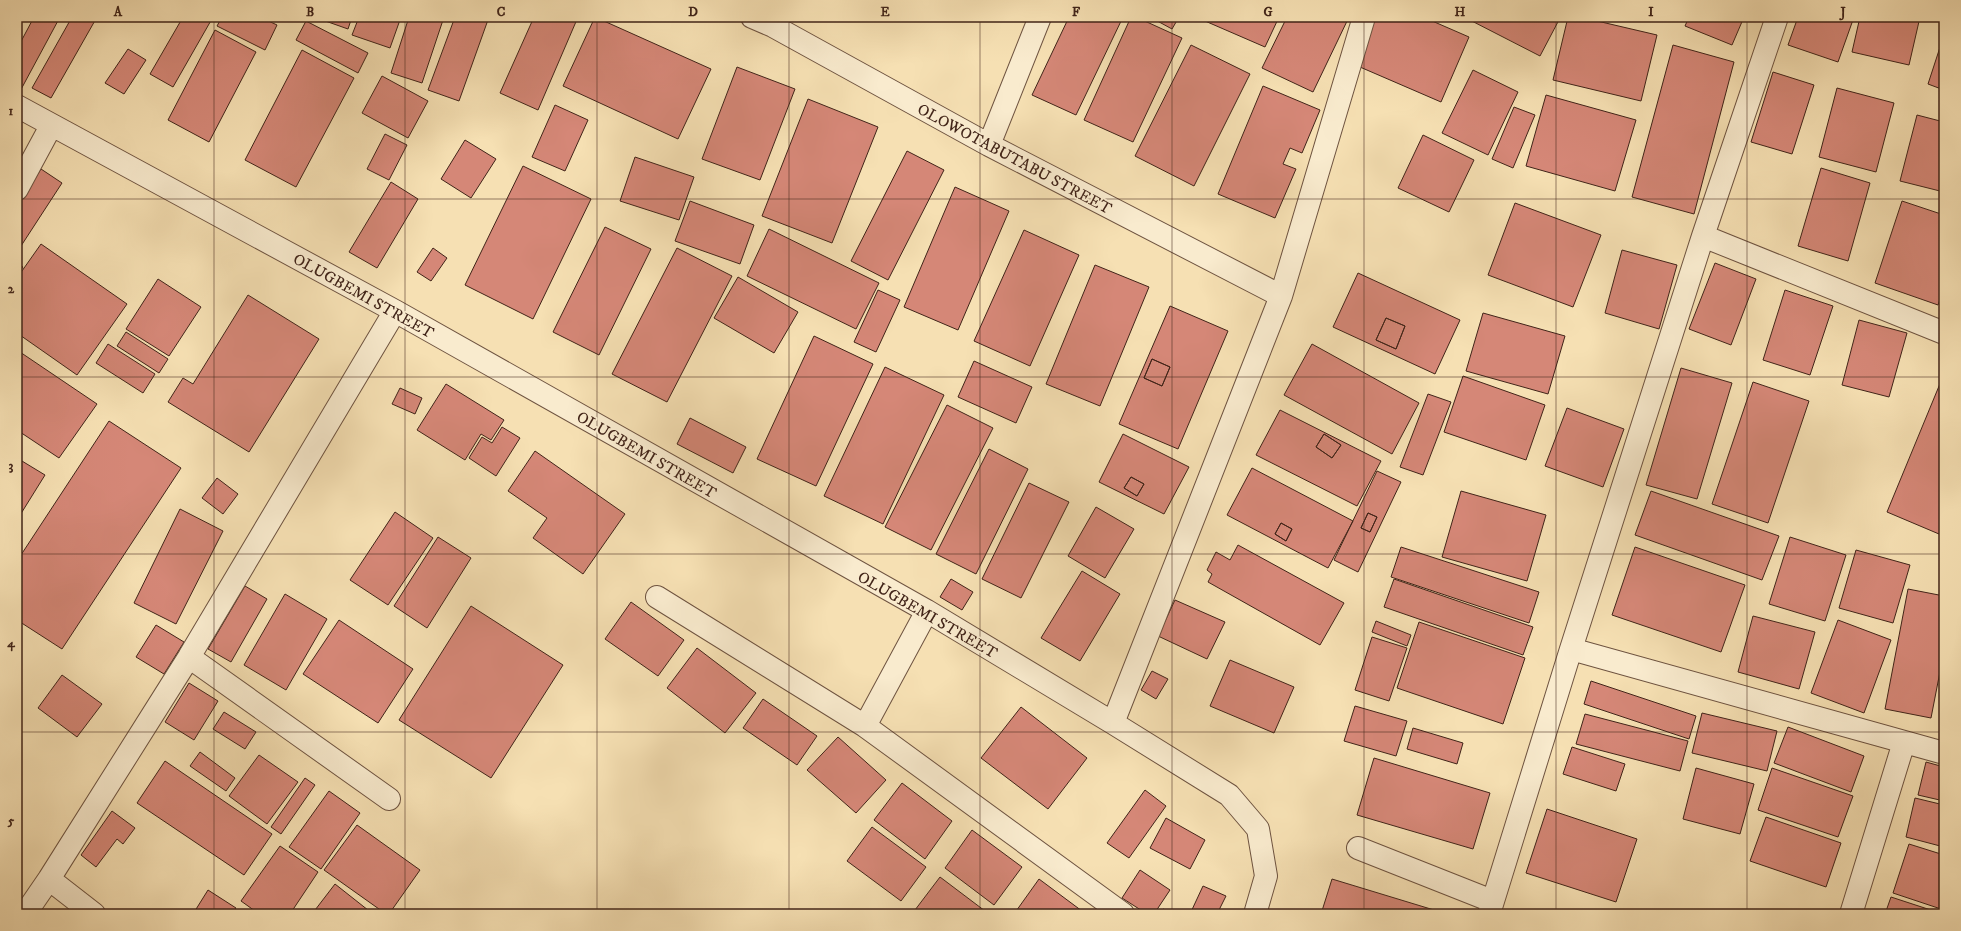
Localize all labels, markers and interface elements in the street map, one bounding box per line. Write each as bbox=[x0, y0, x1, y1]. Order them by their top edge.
text: A bbox=[113, 4, 123, 20]
text: B bbox=[306, 4, 314, 20]
text: C bbox=[497, 4, 506, 20]
text: D bbox=[688, 4, 698, 20]
text: E bbox=[880, 4, 890, 20]
text: F bbox=[1072, 4, 1081, 20]
text: G bbox=[1263, 4, 1273, 20]
text: H bbox=[1455, 4, 1466, 20]
text: I bbox=[1648, 4, 1654, 20]
text: J bbox=[1838, 4, 1846, 21]
street label: OLOWOTABUTABU STREET bbox=[914, 99, 1115, 219]
text: 1 bbox=[9, 103, 14, 119]
street label: OLUGBEMI STREET bbox=[290, 249, 437, 343]
text: 2 bbox=[8, 281, 15, 297]
street label: OLUGBEMI STREET bbox=[573, 407, 720, 503]
text: 3 bbox=[9, 458, 14, 474]
street label: OLUGBEMI STREET bbox=[854, 567, 1001, 663]
text: 4 bbox=[6, 635, 15, 652]
text: 5 bbox=[7, 813, 15, 829]

